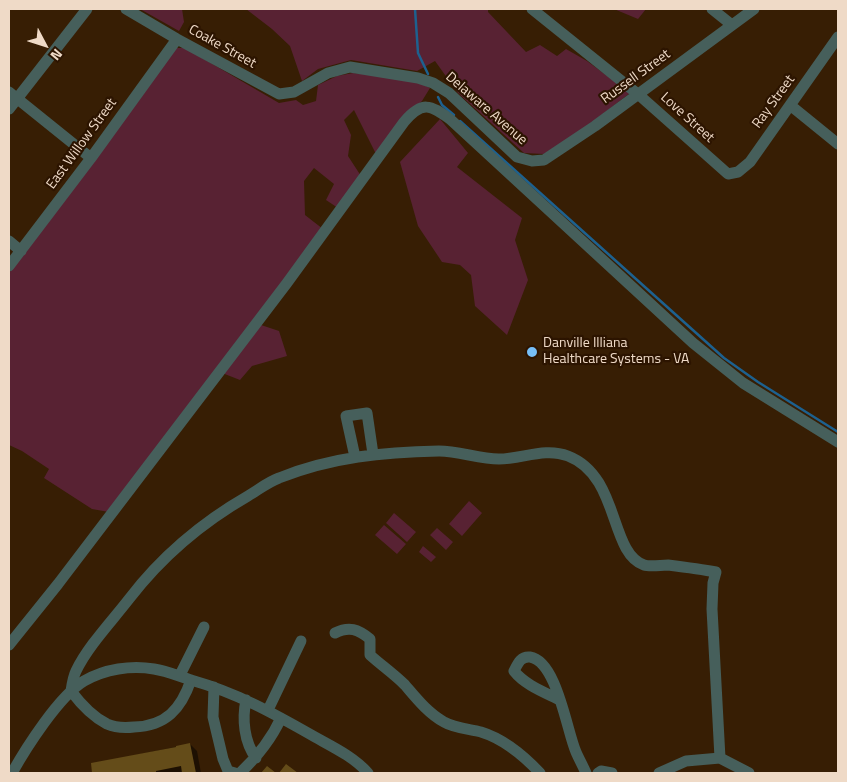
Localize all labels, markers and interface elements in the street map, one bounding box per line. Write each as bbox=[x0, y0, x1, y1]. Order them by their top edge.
north arrow bbox=[20, 20, 70, 70]
street label: Coake Street bbox=[185, 22, 259, 72]
text: N bbox=[46, 44, 68, 65]
street label: Russell Street bbox=[598, 46, 674, 108]
street label: Delaware Avenue bbox=[442, 69, 530, 149]
street label: Ray Street bbox=[749, 72, 799, 132]
street label: Love Street bbox=[657, 89, 717, 147]
street label: East Willow Street bbox=[43, 95, 121, 193]
place label: Danville Illiana Healthcare Systems - VA bbox=[543, 336, 689, 368]
marker: Danville Illiana Healthcare Systems - VA bbox=[525, 345, 539, 359]

